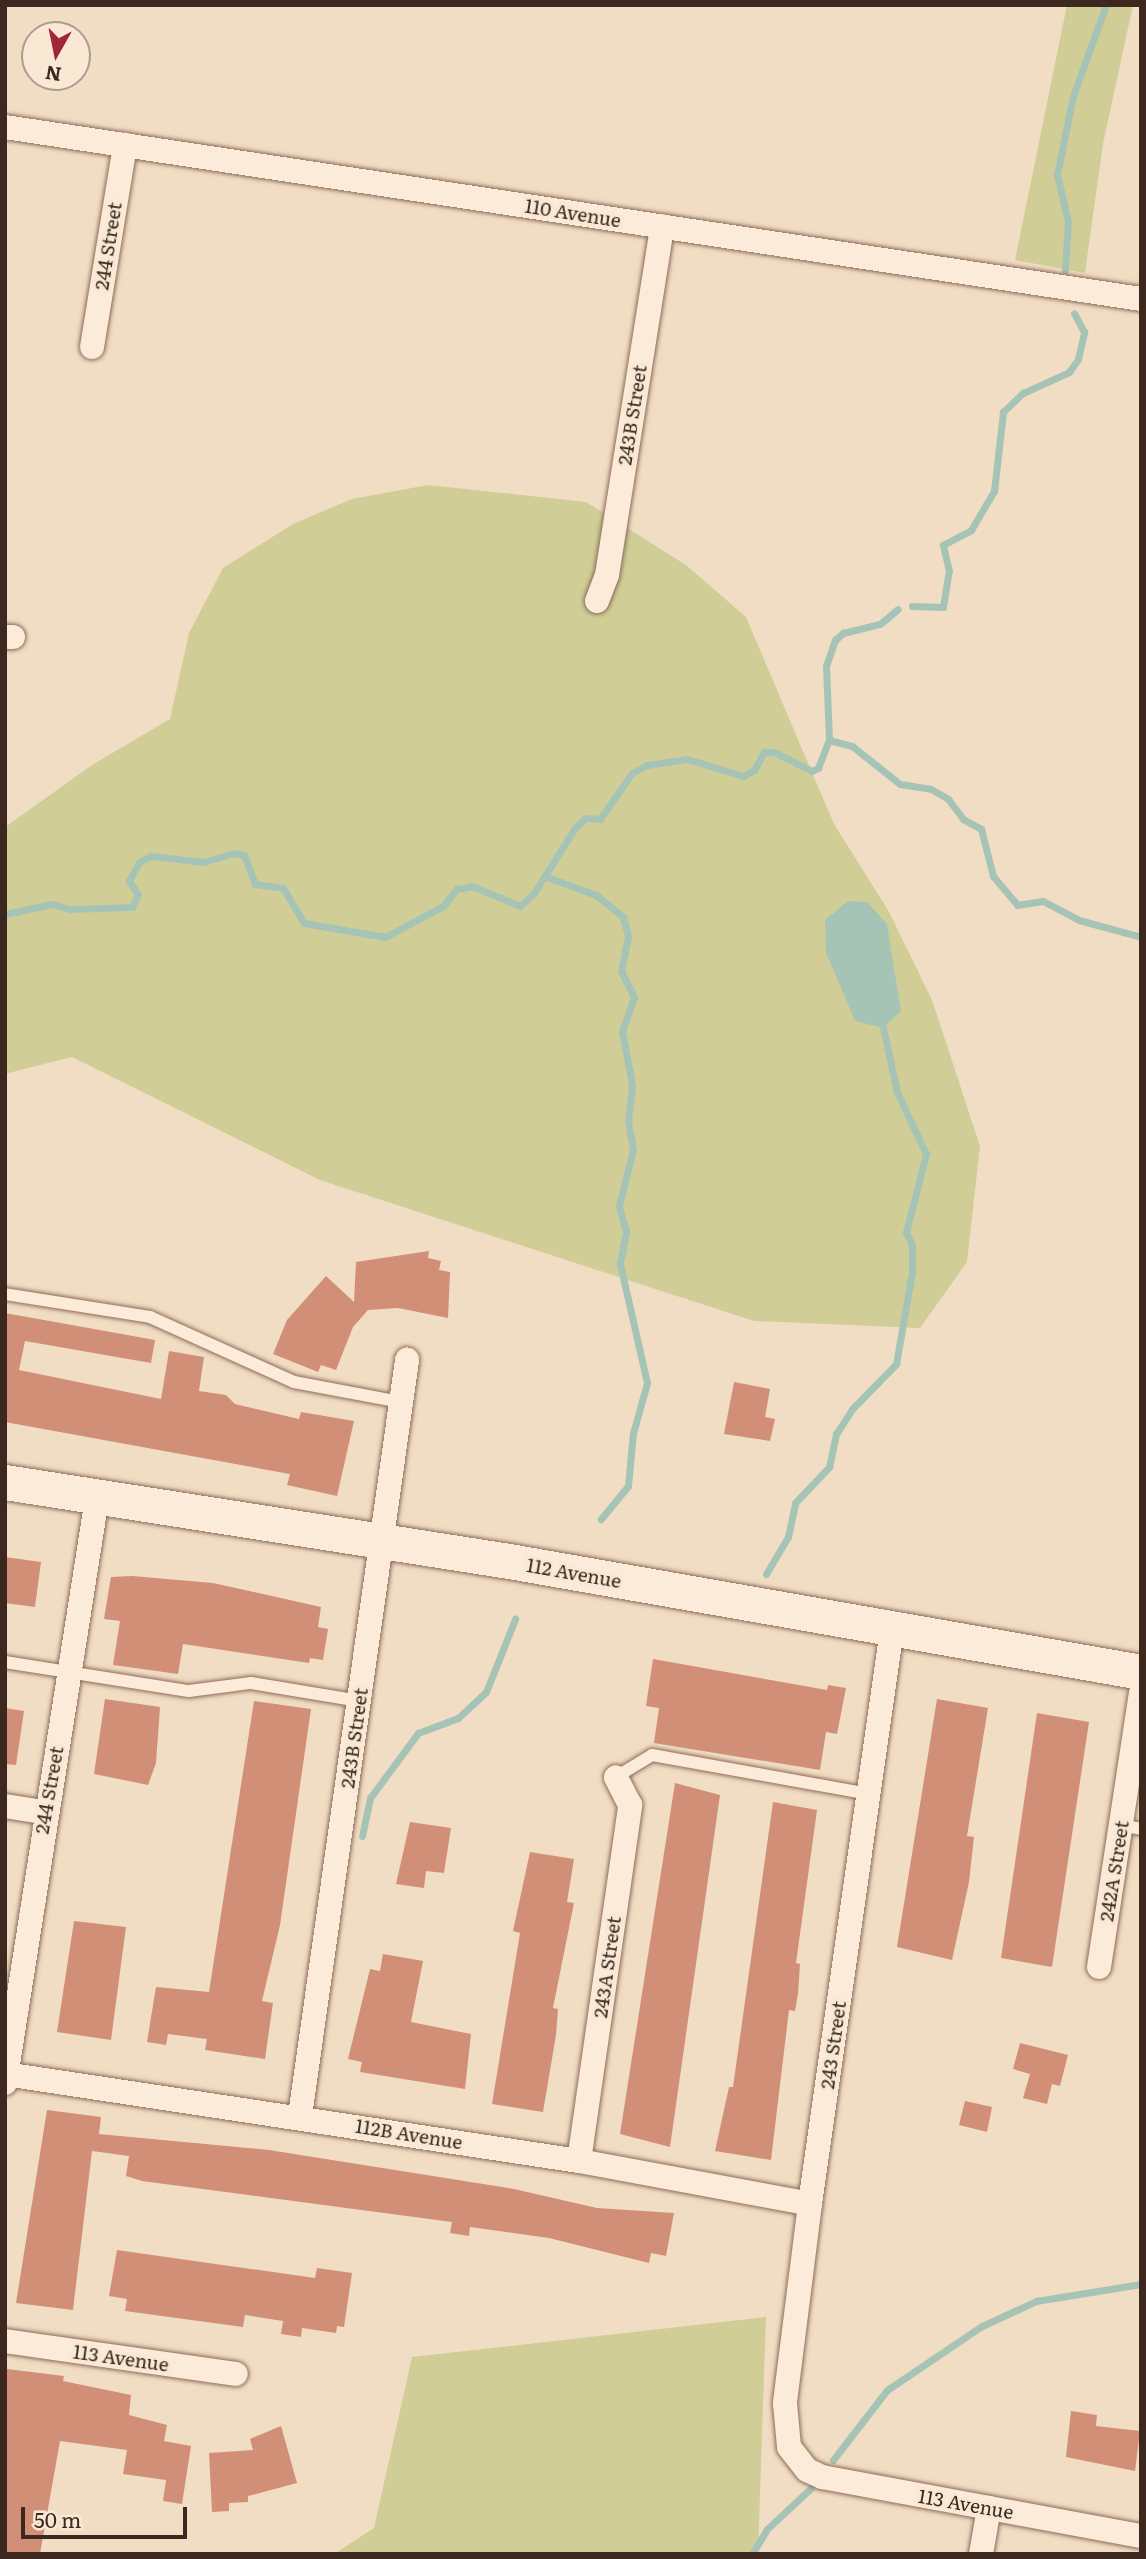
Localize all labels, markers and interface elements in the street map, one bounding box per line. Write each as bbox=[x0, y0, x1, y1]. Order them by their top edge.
north arrow bbox=[21, 21, 91, 91]
text: N bbox=[43, 60, 63, 90]
street label: 110 Avenue bbox=[523, 194, 623, 232]
street label: 244 Street bbox=[90, 200, 126, 292]
street label: 243B Street bbox=[613, 363, 651, 467]
street label: 112 Avenue bbox=[525, 1553, 623, 1593]
street label: 243B Street bbox=[336, 1686, 372, 1790]
street label: 244 Street bbox=[30, 1744, 68, 1836]
street label: 242A Street bbox=[1095, 1819, 1133, 1923]
street label: 243A Street bbox=[589, 1915, 625, 2019]
street label: 243 Street bbox=[816, 2000, 850, 2090]
street label: 112B Avenue bbox=[354, 2114, 464, 2154]
street label: 113 Avenue bbox=[72, 2340, 170, 2376]
street label: 113 Avenue bbox=[917, 2484, 1015, 2524]
scale bar bbox=[24, 2492, 191, 2536]
text: 50 m bbox=[34, 2503, 81, 2534]

